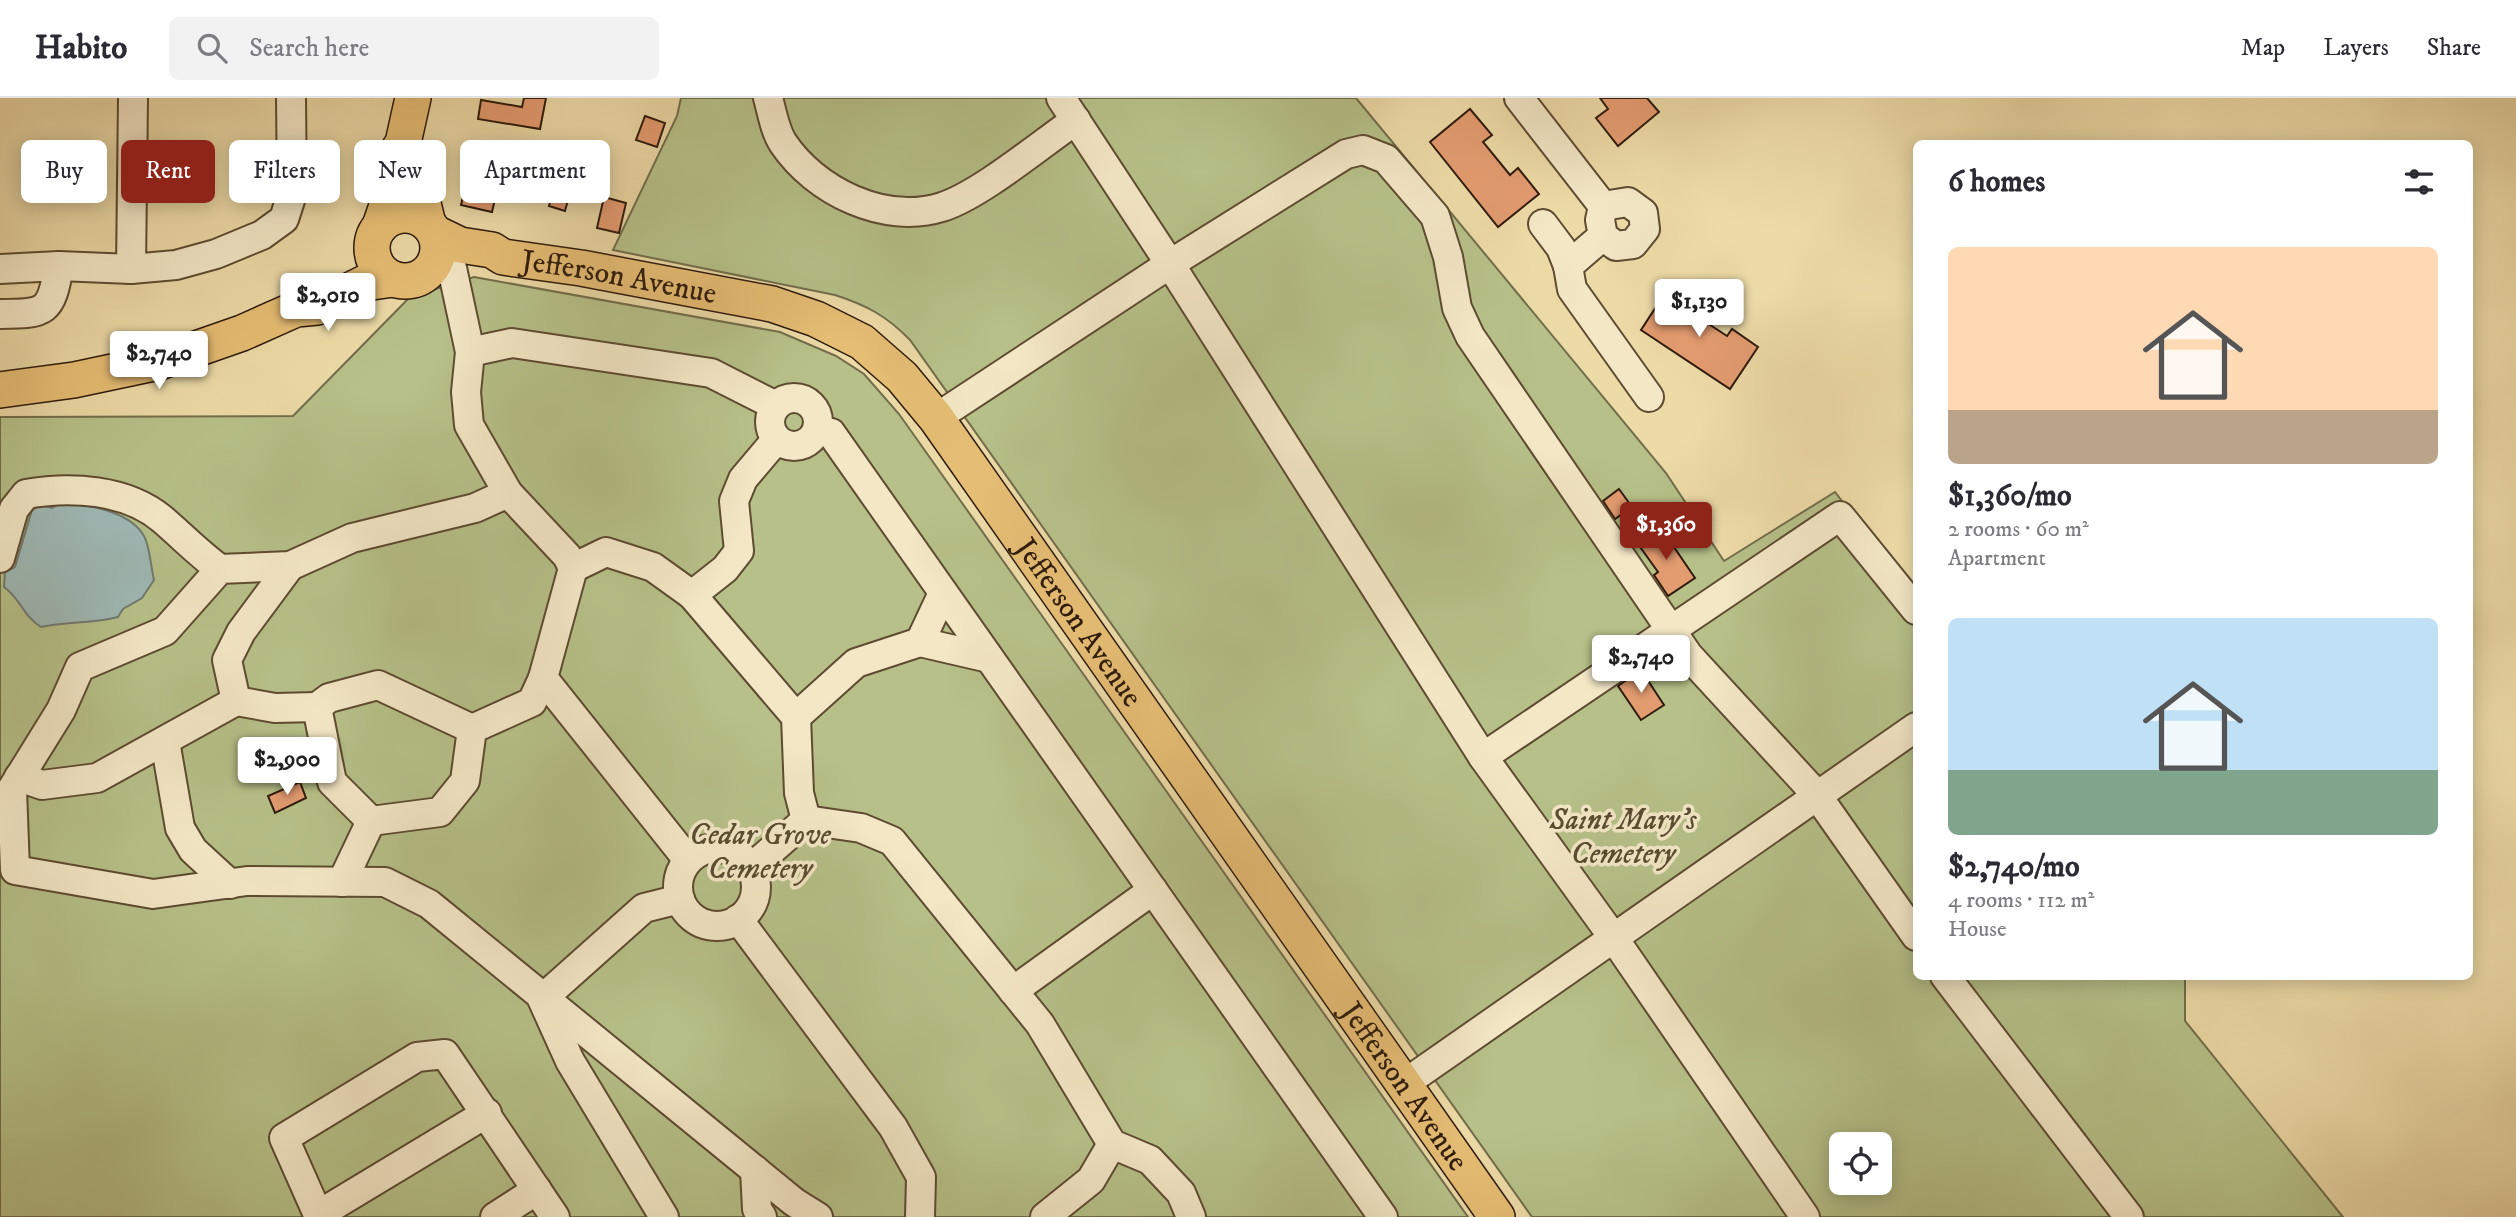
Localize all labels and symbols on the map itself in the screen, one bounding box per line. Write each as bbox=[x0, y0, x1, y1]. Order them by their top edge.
street label: Jefferson Avenue bbox=[516, 242, 720, 313]
pin: $2,010 bbox=[271, 274, 385, 333]
pin: $1,130 bbox=[1642, 280, 1756, 339]
pin: $2,740 bbox=[102, 331, 216, 391]
pin: $1,360 bbox=[1609, 503, 1723, 562]
street label: Jefferson Avenue bbox=[1004, 529, 1150, 714]
pin: $2,740 bbox=[1584, 636, 1698, 695]
pin: $2,900 bbox=[230, 738, 344, 797]
park label: Saint Mary's Cemetery bbox=[1548, 802, 1697, 873]
park label: Cedar Grove Cemetery bbox=[689, 817, 831, 888]
street label: Jefferson Avenue bbox=[1330, 993, 1476, 1178]

